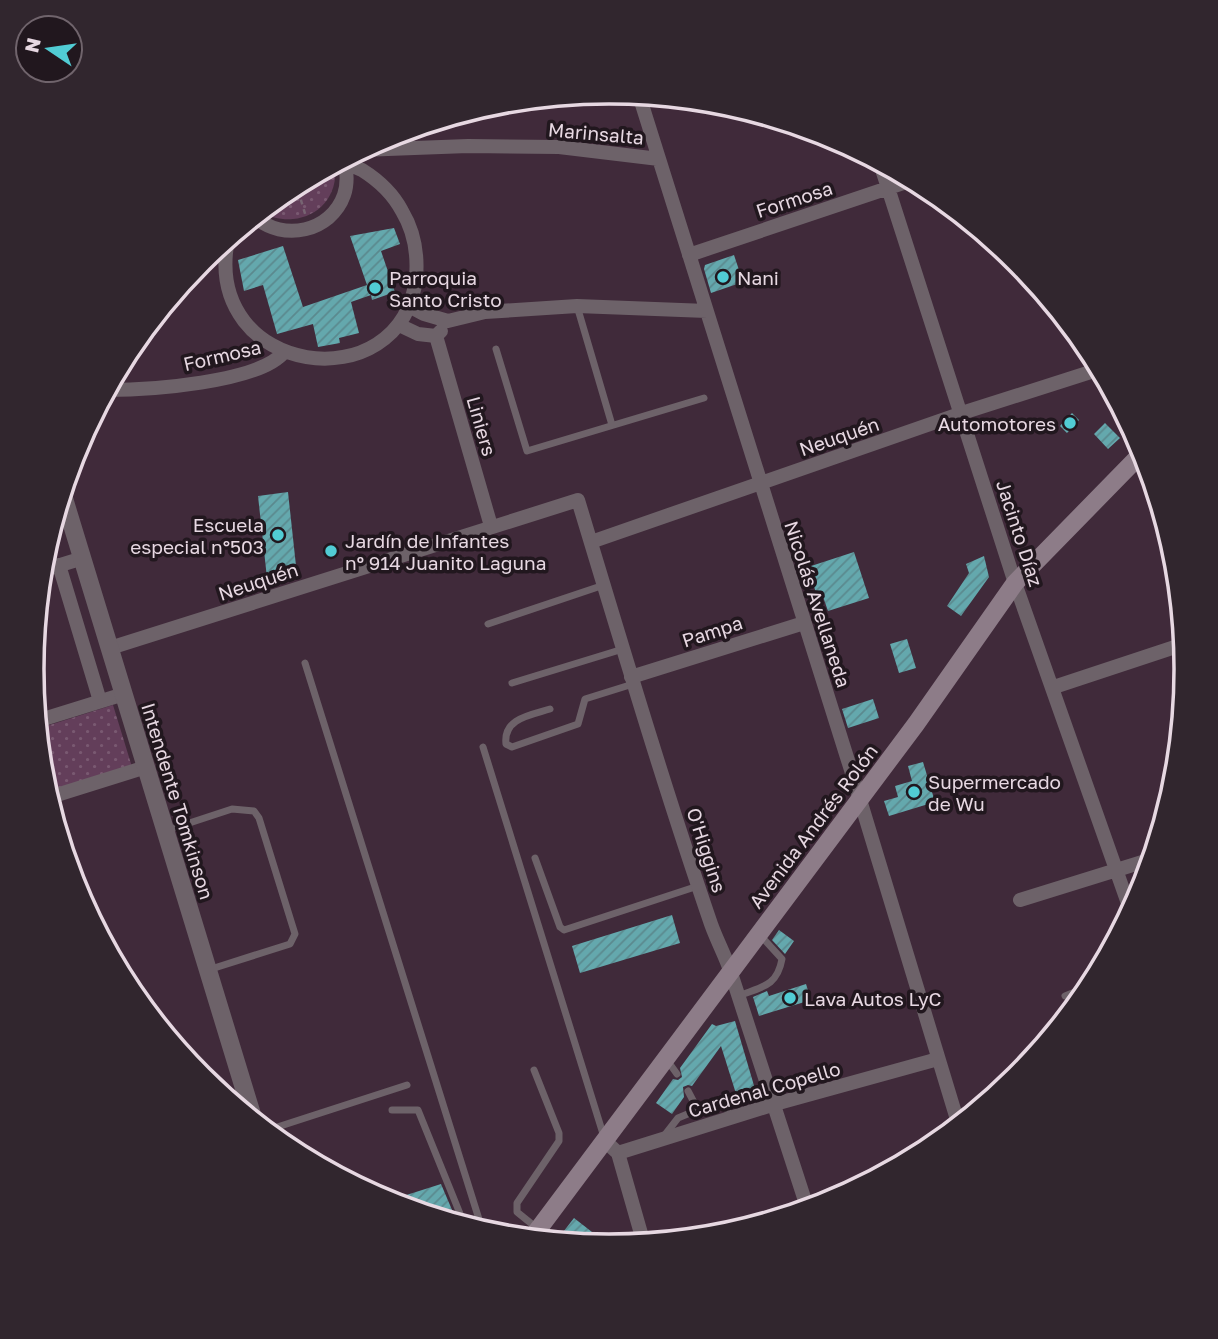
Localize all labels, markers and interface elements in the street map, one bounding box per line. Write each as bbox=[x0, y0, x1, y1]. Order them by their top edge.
north arrow bbox=[14, 14, 84, 84]
text: N bbox=[19, 35, 45, 55]
street label: Marinsalta bbox=[547, 117, 645, 149]
street label: Formosa bbox=[753, 176, 835, 222]
place label: Parroquia Santo Cristo bbox=[389, 266, 502, 311]
place label: Nani bbox=[737, 266, 779, 289]
marker: Nani bbox=[715, 269, 731, 285]
marker: Parroquia Santo Cristo bbox=[367, 280, 383, 296]
street label: Formosa bbox=[181, 335, 263, 375]
street label: Liniers bbox=[463, 393, 501, 459]
street label: Neuquén bbox=[796, 412, 882, 460]
place label: Automotores bbox=[938, 412, 1056, 435]
marker: Automotores bbox=[1062, 415, 1078, 431]
street label: Jacinto Díaz bbox=[992, 477, 1048, 589]
place label: Escuela especial n°503 bbox=[130, 513, 264, 558]
street label: Nicolás Avellaneda bbox=[780, 518, 856, 690]
marker: Escuela especial n°503 bbox=[270, 527, 286, 543]
place label: Jardín de Infantes nº 914 Juanito Laguna bbox=[345, 529, 546, 574]
marker: Jardín de Infantes nº 914 Juanito Laguna bbox=[323, 543, 339, 559]
street label: Neuquén bbox=[215, 557, 301, 605]
street label: Pampa bbox=[679, 610, 745, 652]
street label: Intendente Tomkinson bbox=[137, 700, 219, 902]
street label: Avenida Andrés Rolón bbox=[744, 740, 882, 912]
place label: Supermercado de Wu bbox=[928, 770, 1061, 815]
marker: Supermercado de Wu bbox=[906, 784, 922, 800]
street label: O'Higgins bbox=[682, 805, 732, 895]
place label: Lava Autos LyC bbox=[804, 987, 941, 1010]
marker: Lava Autos LyC bbox=[782, 990, 798, 1006]
street label: Cardenal Copello bbox=[685, 1056, 843, 1122]

